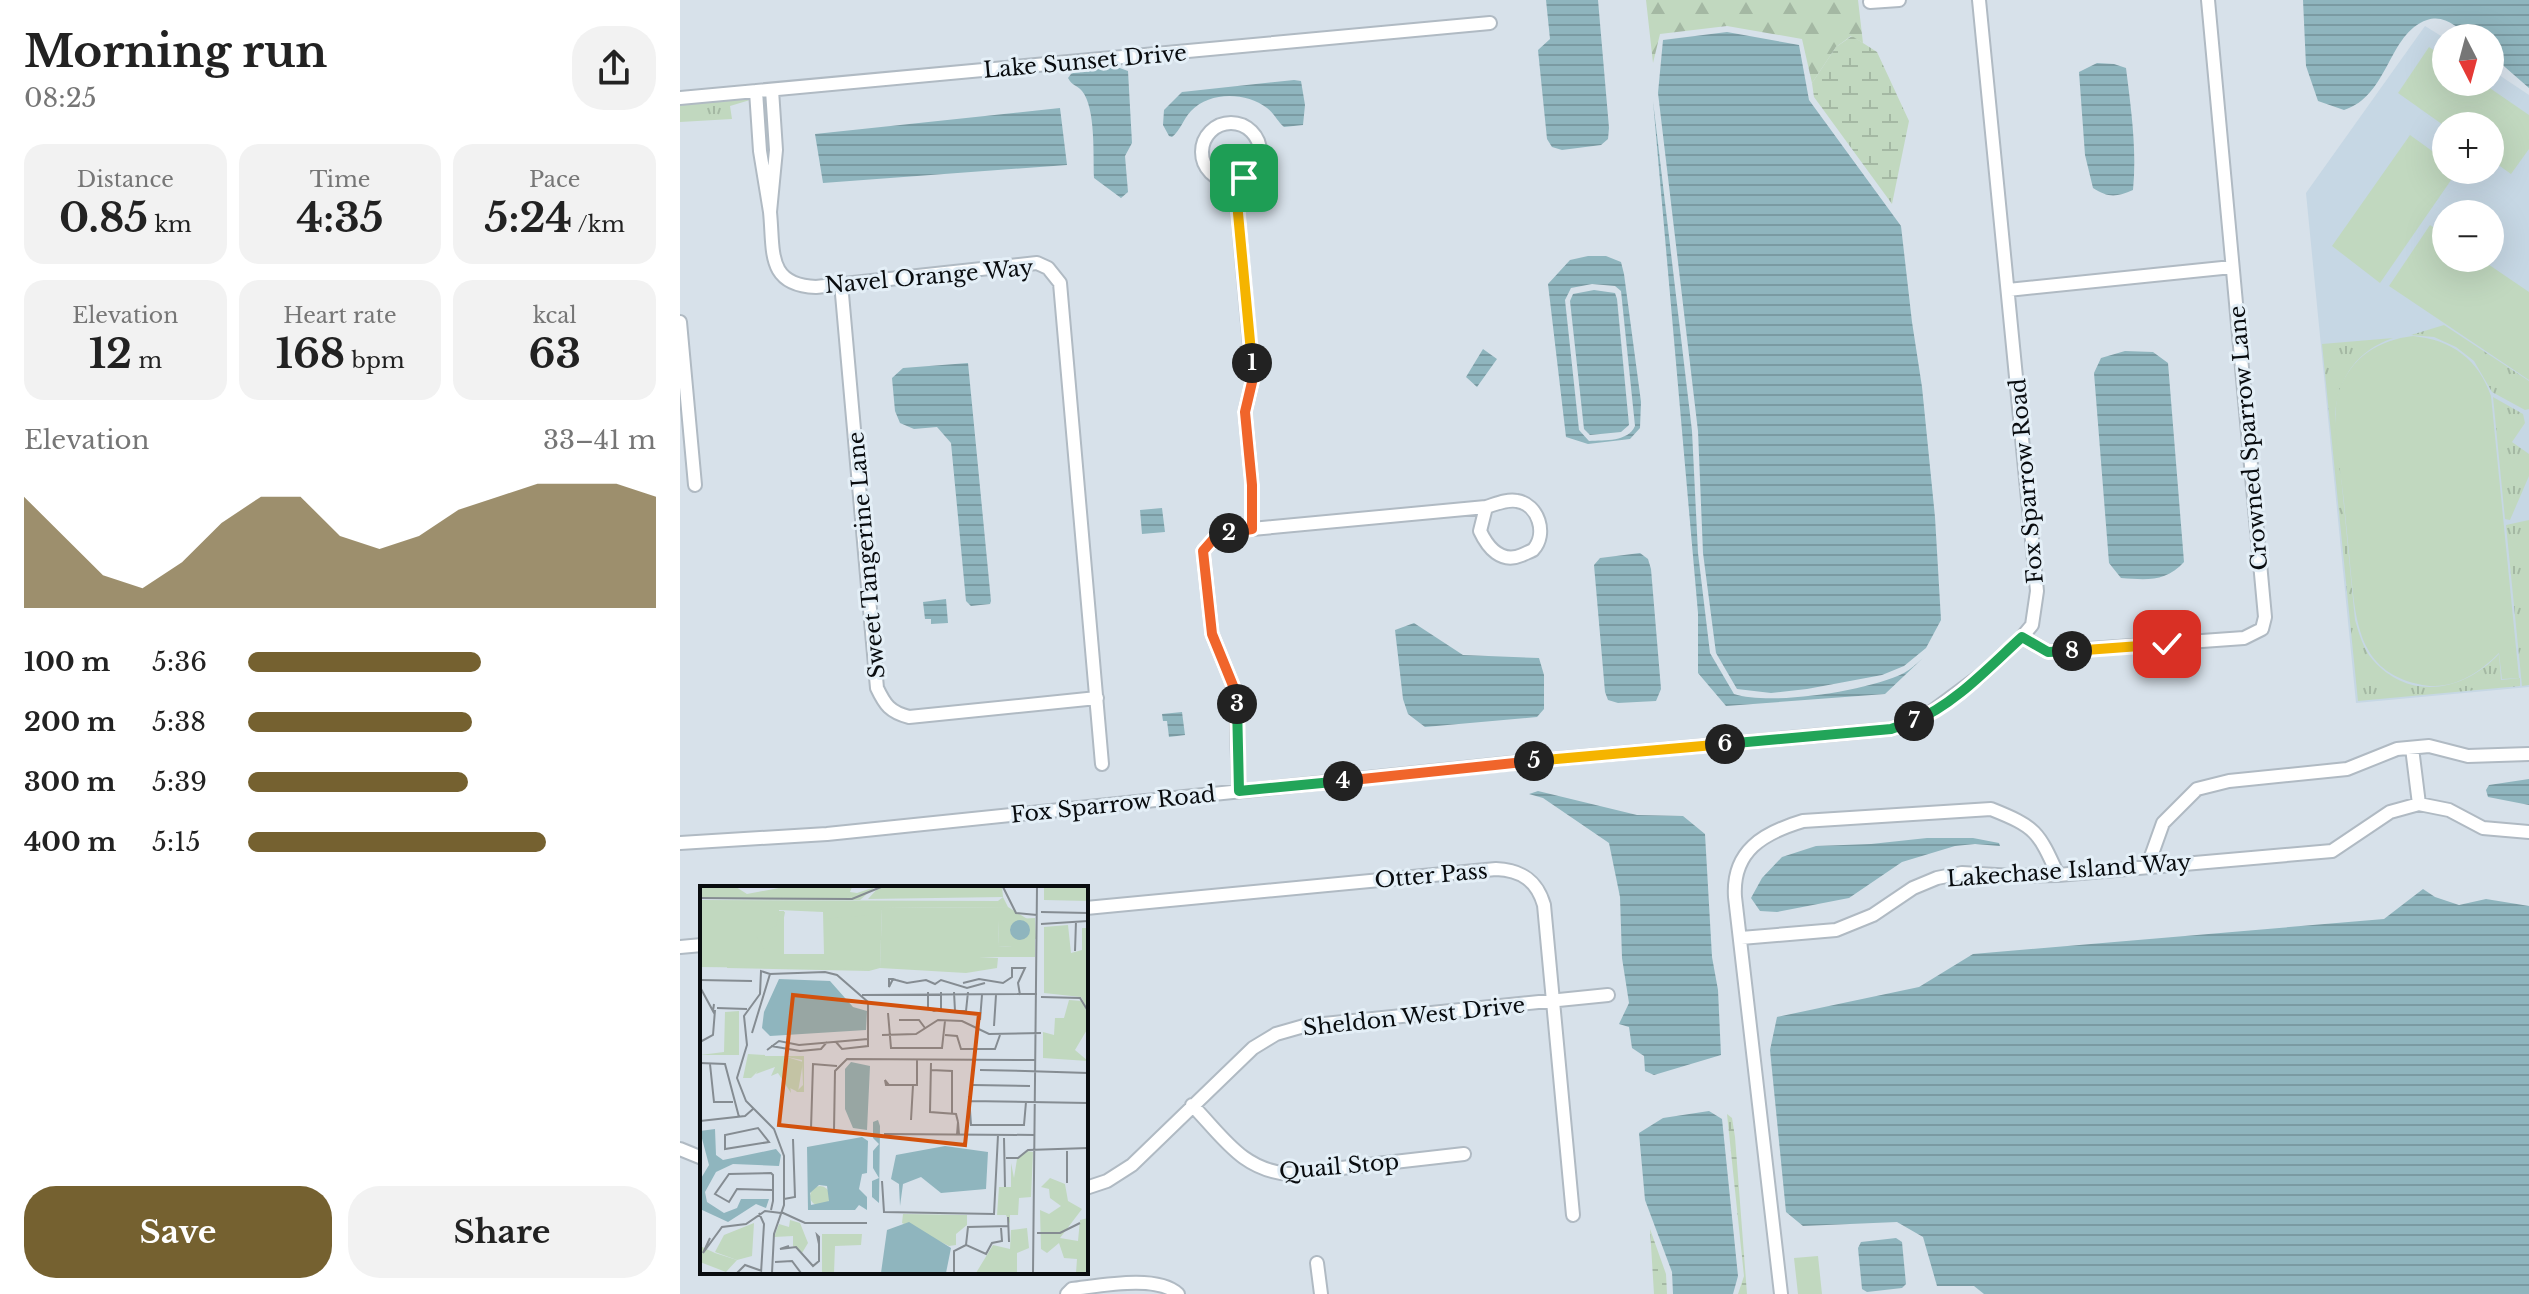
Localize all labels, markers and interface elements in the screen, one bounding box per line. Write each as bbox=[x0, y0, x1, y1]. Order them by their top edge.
text: Morning run bbox=[24, 24, 327, 79]
north arrow bbox=[2432, 24, 2504, 96]
map controls bbox=[2432, 24, 2504, 272]
button: share bbox=[572, 26, 656, 110]
street label: Lake Sunset Drive bbox=[982, 39, 1188, 84]
text: 08:25 bbox=[24, 82, 97, 114]
button: + bbox=[2432, 112, 2504, 184]
pin bbox=[1210, 144, 1278, 212]
icon: arrive bbox=[1222, 156, 1266, 200]
text: Distance bbox=[77, 166, 174, 193]
text: Time bbox=[310, 166, 370, 193]
text: Pace bbox=[529, 166, 580, 193]
text: 0.85 bbox=[59, 193, 148, 243]
text: 4:35 bbox=[296, 193, 384, 243]
text: 5:24 bbox=[484, 193, 572, 243]
button: − bbox=[2432, 200, 2504, 272]
text: km bbox=[148, 211, 192, 238]
text: /km bbox=[572, 211, 625, 238]
street label: Navel Orange Way bbox=[824, 254, 1034, 299]
text: Elevation bbox=[72, 302, 178, 329]
text: Heart rate bbox=[283, 302, 397, 329]
text: kcal bbox=[533, 302, 577, 329]
street label: Crowned Sparrow Lane bbox=[2223, 304, 2274, 572]
text: 12 bbox=[89, 329, 132, 379]
text: 168 bbox=[275, 329, 345, 379]
text: 63 bbox=[528, 329, 581, 379]
pin: 1 bbox=[1232, 343, 1272, 383]
text: m bbox=[132, 347, 162, 374]
text: bpm bbox=[345, 347, 405, 374]
text: 1 bbox=[1247, 349, 1257, 376]
street label: Fox Sparrow Road bbox=[2004, 377, 2049, 585]
text: Elevation bbox=[24, 424, 150, 456]
text: 33–41 m bbox=[543, 424, 656, 456]
street label: Sweet Tangerine Lane bbox=[842, 430, 891, 680]
pin: 2 bbox=[1209, 513, 1249, 553]
text: 2 bbox=[1222, 519, 1236, 546]
pin bbox=[2133, 610, 2201, 678]
icon: check bbox=[2145, 622, 2189, 666]
pin: 8 bbox=[2052, 631, 2092, 671]
text: 8 bbox=[2065, 637, 2079, 664]
text: 100 m bbox=[24, 646, 110, 678]
text: 5:36 bbox=[152, 646, 207, 678]
pin: 3 bbox=[1217, 684, 1257, 724]
text: 3 bbox=[1230, 690, 1244, 717]
pin: 7 bbox=[1894, 701, 1934, 741]
text: 200 m bbox=[24, 706, 116, 738]
text: 5:38 bbox=[152, 706, 206, 738]
text: 7 bbox=[1908, 707, 1920, 734]
pin: 6 bbox=[1705, 724, 1745, 764]
text: 6 bbox=[1718, 730, 1732, 757]
pin: 5 bbox=[1514, 741, 1554, 781]
text: 5 bbox=[1527, 747, 1541, 774]
pin: 4 bbox=[1323, 761, 1363, 801]
text: 300 m bbox=[24, 766, 116, 798]
text: 5:39 bbox=[152, 766, 207, 798]
text: 4 bbox=[1336, 767, 1350, 794]
street label: Fox Sparrow Road bbox=[1009, 780, 1217, 829]
text: 400 m bbox=[24, 826, 116, 858]
text: 5:15 bbox=[152, 826, 201, 858]
street label: Lakechase Island Way bbox=[1946, 848, 2192, 893]
street label: Otter Pass bbox=[1373, 857, 1489, 894]
inset map bbox=[700, 886, 1088, 1274]
street label: Sheldon West Drive bbox=[1302, 991, 1526, 1042]
street label: Quail Stop bbox=[1278, 1148, 1400, 1185]
button: Save bbox=[24, 1186, 332, 1278]
button: Share bbox=[348, 1186, 656, 1278]

